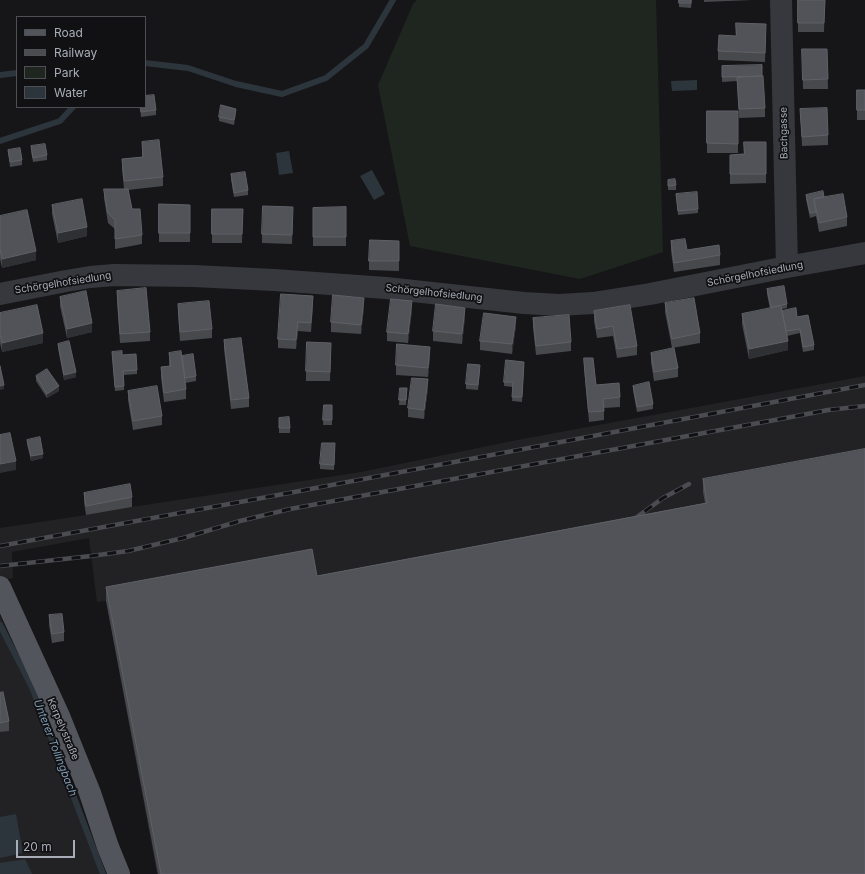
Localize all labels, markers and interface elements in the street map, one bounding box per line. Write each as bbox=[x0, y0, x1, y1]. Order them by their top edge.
legend bbox=[16, 16, 146, 108]
text: Road bbox=[54, 25, 83, 40]
text: Railway bbox=[54, 45, 97, 60]
text: Park bbox=[54, 65, 80, 80]
text: Water bbox=[54, 85, 87, 100]
street label: Bachgasse bbox=[778, 107, 790, 159]
street label: Schörgelhofsiedlung bbox=[706, 259, 804, 289]
street label: Schörgelhofsiedlung bbox=[14, 269, 112, 297]
street label: Schörgelhofsiedlung bbox=[385, 282, 483, 304]
street label: Kerpelystraße bbox=[45, 696, 81, 762]
water label: Unterer Tollingbach bbox=[30, 698, 80, 798]
scale bar bbox=[18, 832, 77, 858]
text: 20 m bbox=[23, 839, 52, 854]

